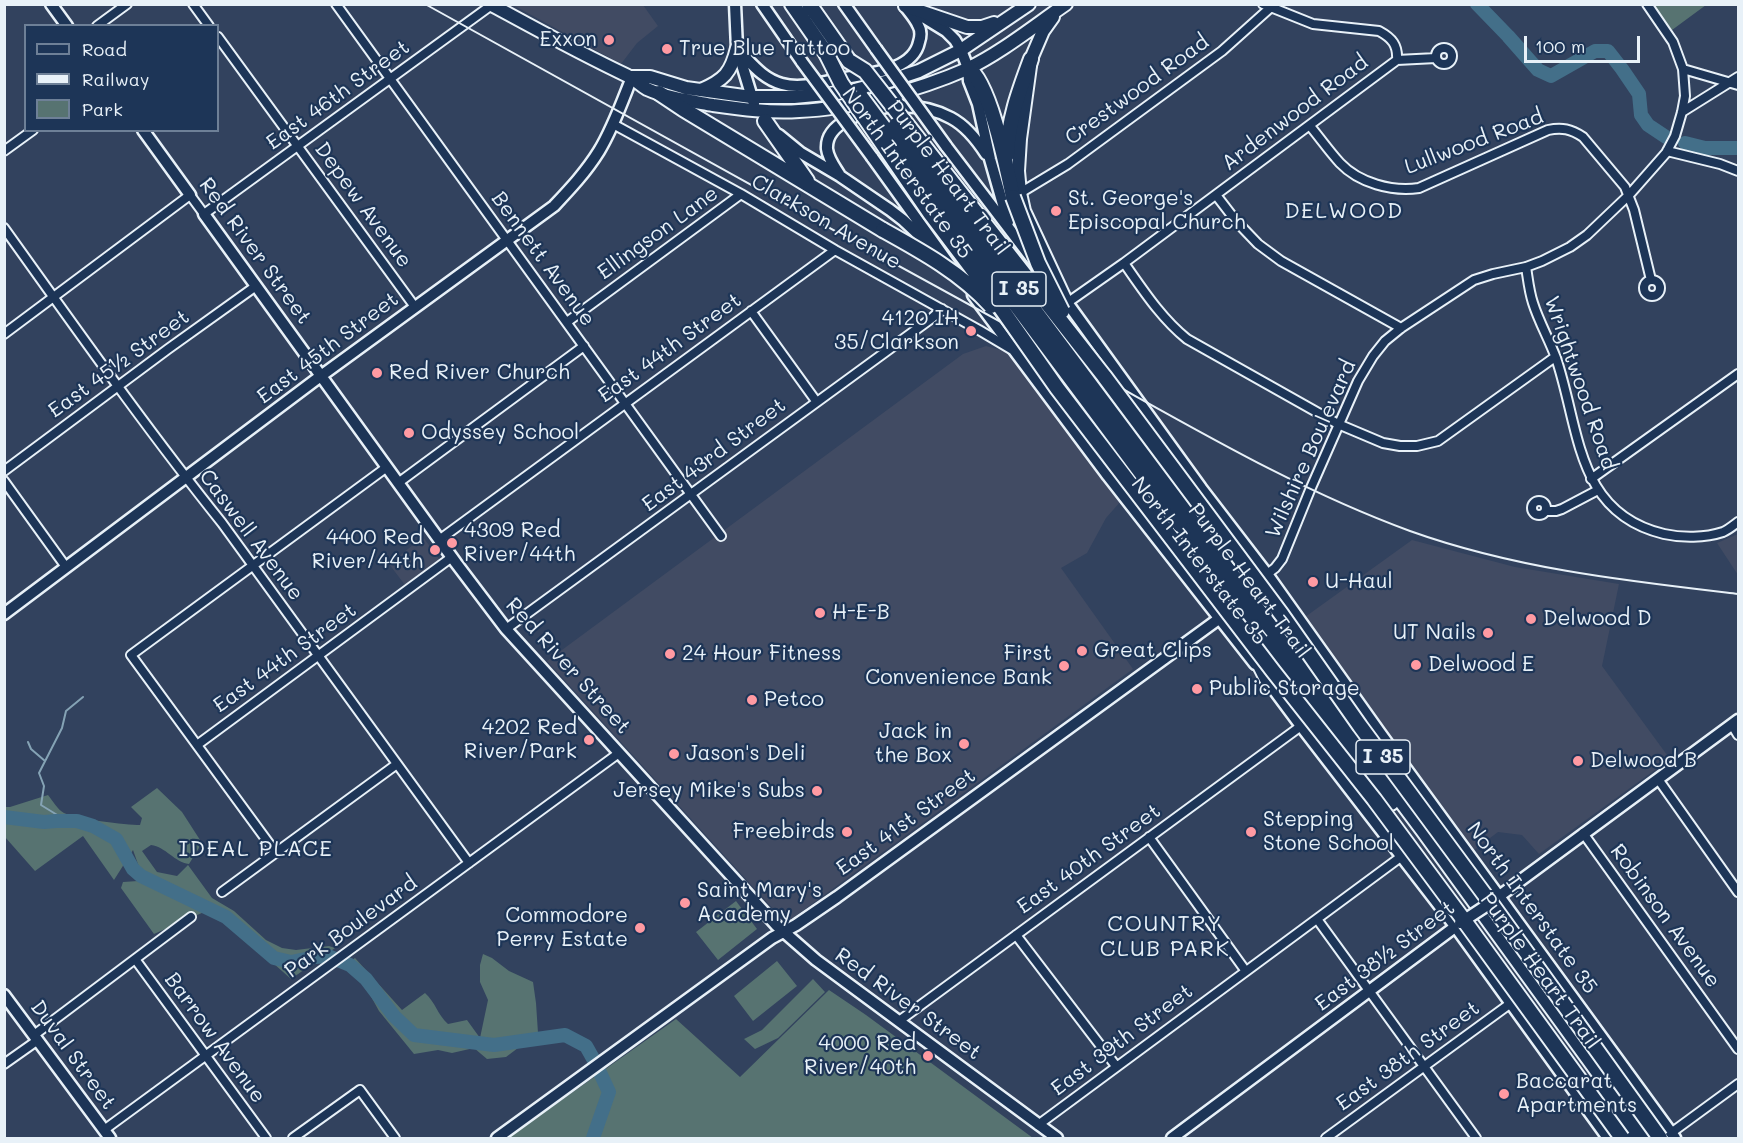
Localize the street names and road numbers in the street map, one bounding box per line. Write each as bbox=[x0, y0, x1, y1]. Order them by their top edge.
street label: Crestwood Road bbox=[1060, 29, 1214, 151]
street label: East 46th Street bbox=[261, 35, 415, 155]
street label: Ardenwood Road bbox=[1217, 50, 1373, 176]
street label: North Interstate 35 bbox=[836, 82, 978, 264]
street label: Purple Heart Trail bbox=[882, 96, 1014, 260]
street label: Lullwood Road bbox=[1401, 104, 1547, 180]
street label: Depew Avenue bbox=[309, 137, 417, 273]
street label: Clarkson Avenue bbox=[747, 169, 905, 275]
street label: Red River Street bbox=[193, 173, 317, 329]
street label: Ellingson Lane bbox=[593, 181, 723, 285]
street label: Bennett Avenue bbox=[486, 187, 600, 331]
road number: I 35 bbox=[992, 272, 1046, 306]
street label: East 45th Street bbox=[252, 287, 404, 409]
street label: East 44th Street bbox=[594, 288, 746, 408]
street label: Wrightwood Road bbox=[1538, 293, 1622, 473]
street label: East 45½ Street bbox=[44, 304, 194, 424]
street label: Wilshire Boulevard bbox=[1260, 356, 1362, 542]
street label: East 43rd Street bbox=[637, 393, 791, 517]
street label: Caswell Avenue bbox=[194, 465, 308, 605]
street label: North Interstate 35 bbox=[1126, 472, 1272, 650]
street label: Purple Heart Trail bbox=[1183, 499, 1315, 663]
street label: Red River Street bbox=[500, 593, 636, 739]
street label: East 44th Street bbox=[209, 598, 361, 718]
road number: I 35 bbox=[1356, 740, 1410, 774]
street label: East 41st Street bbox=[831, 763, 981, 881]
street label: East 40th Street bbox=[1012, 798, 1166, 920]
street label: North Interstate 35 bbox=[1461, 817, 1603, 999]
street label: Robinson Avenue bbox=[1605, 839, 1725, 993]
street label: Park Boulevard bbox=[280, 870, 422, 984]
street label: Purple Heart Trail bbox=[1475, 888, 1605, 1054]
street label: East 38½ Street bbox=[1310, 895, 1460, 1017]
street label: Red River Street bbox=[830, 942, 986, 1066]
street label: Barrow Avenue bbox=[159, 968, 271, 1108]
street label: East 39th Street bbox=[1046, 979, 1198, 1101]
street label: Duval Street bbox=[25, 995, 121, 1115]
street label: East 38th Street bbox=[1331, 996, 1485, 1116]

